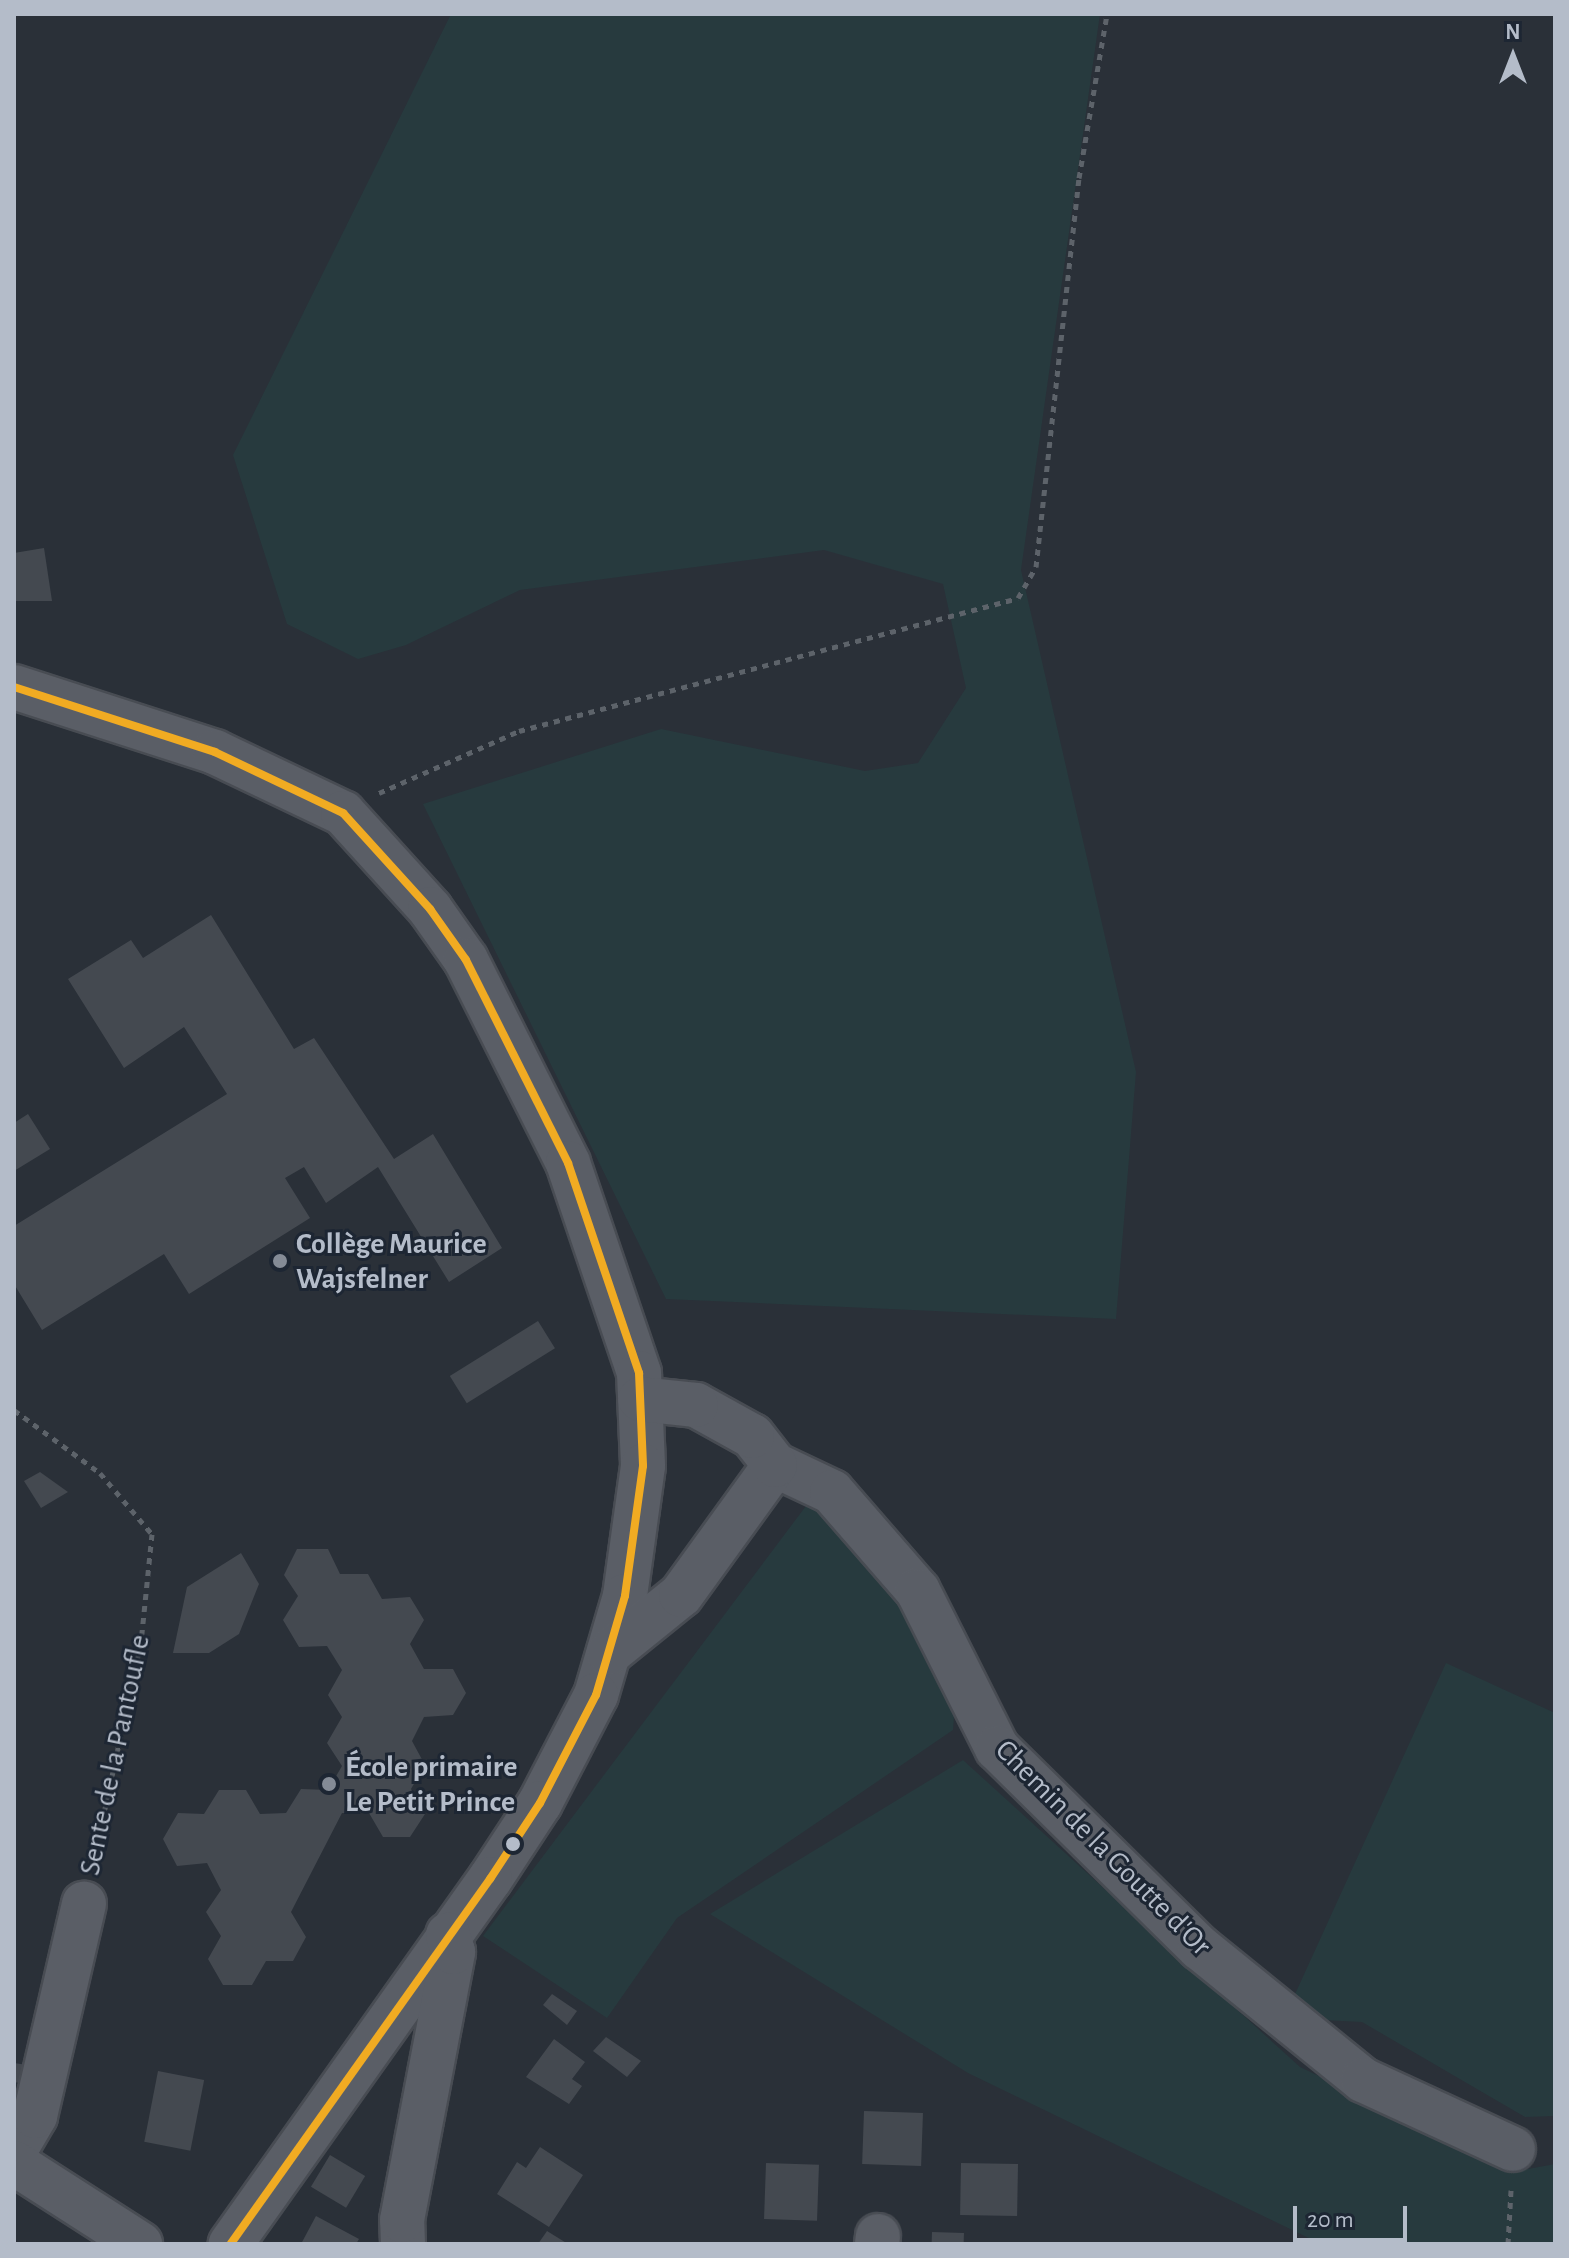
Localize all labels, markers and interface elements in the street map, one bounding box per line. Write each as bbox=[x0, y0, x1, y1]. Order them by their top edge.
north arrow bbox=[1473, 16, 1553, 96]
text: N bbox=[1505, 21, 1521, 43]
place label: Collège Maurice Wajsfelner bbox=[296, 1226, 487, 1296]
marker: Collège Maurice Wajsfelner bbox=[271, 1252, 289, 1270]
street label: Sente de la Pantoufle bbox=[72, 1631, 158, 1879]
street label: Chemin de la Goutte d'Or bbox=[987, 1732, 1219, 1964]
place label: École primaire Le Petit Prince bbox=[345, 1749, 517, 1820]
marker: École primaire Le Petit Prince bbox=[320, 1775, 338, 1793]
unlabelled marker bbox=[505, 1836, 521, 1852]
scale bar bbox=[1297, 2190, 1411, 2240]
text: 20 m bbox=[1307, 2208, 1354, 2232]

